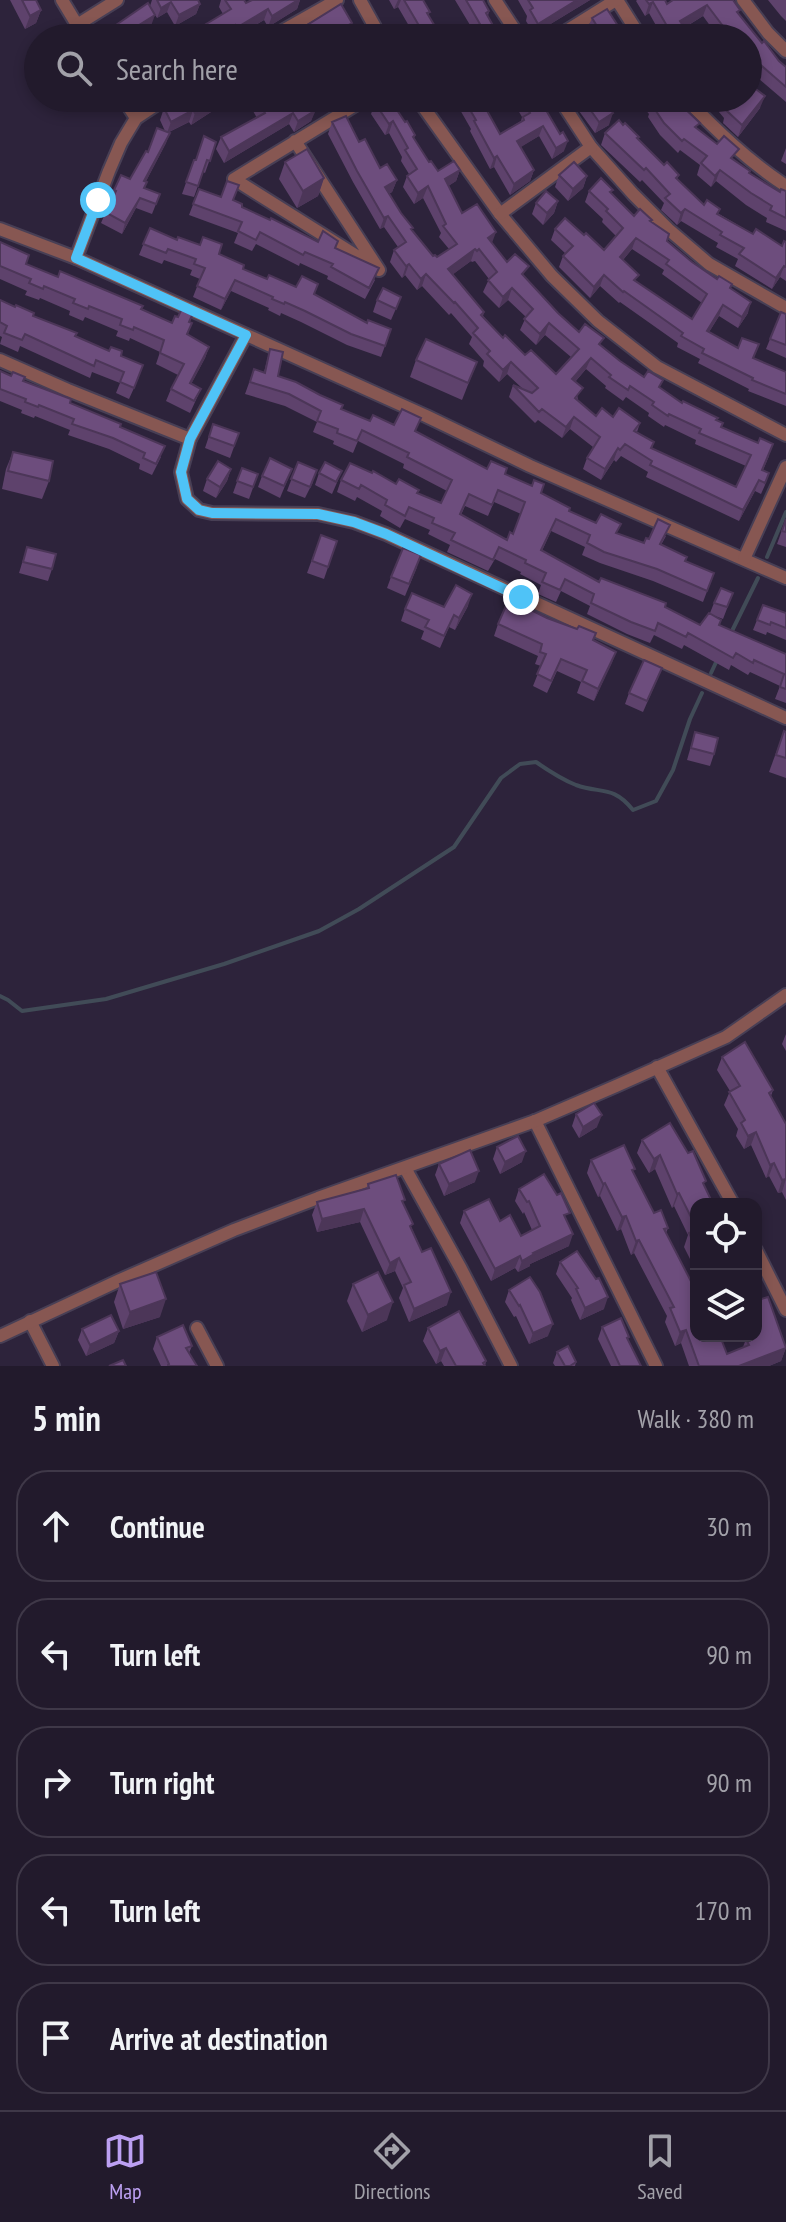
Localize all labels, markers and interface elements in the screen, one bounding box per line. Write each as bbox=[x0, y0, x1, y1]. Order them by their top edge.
search box bbox=[24, 24, 762, 112]
icon: search bbox=[52, 46, 96, 90]
text: Search here bbox=[116, 49, 238, 88]
route start bbox=[80, 182, 116, 218]
route end bbox=[503, 579, 539, 615]
map controls bbox=[690, 1198, 762, 1342]
button: locate bbox=[690, 1198, 762, 1270]
button: layers bbox=[690, 1270, 762, 1342]
text: 5 min bbox=[32, 1396, 101, 1440]
text: Walk · 380 m bbox=[637, 1402, 754, 1435]
icon: ahead bbox=[34, 1504, 78, 1548]
text: Continue bbox=[110, 1507, 205, 1546]
text: 30 m bbox=[706, 1510, 752, 1543]
icon: left bbox=[34, 1632, 78, 1676]
text: Turn left bbox=[110, 1635, 200, 1674]
text: 90 m bbox=[706, 1638, 752, 1671]
icon: right bbox=[34, 1760, 78, 1804]
text: Turn right bbox=[110, 1763, 214, 1802]
text: 90 m bbox=[706, 1766, 752, 1799]
icon: left bbox=[34, 1888, 78, 1932]
text: Turn left bbox=[110, 1891, 200, 1930]
text: 170 m bbox=[694, 1894, 752, 1927]
icon: arrive bbox=[34, 2016, 78, 2060]
text: Arrive at destination bbox=[110, 2019, 328, 2058]
tab: Map bbox=[103, 2129, 147, 2205]
tab: Directions bbox=[354, 2129, 431, 2205]
tab: Saved bbox=[637, 2129, 683, 2205]

